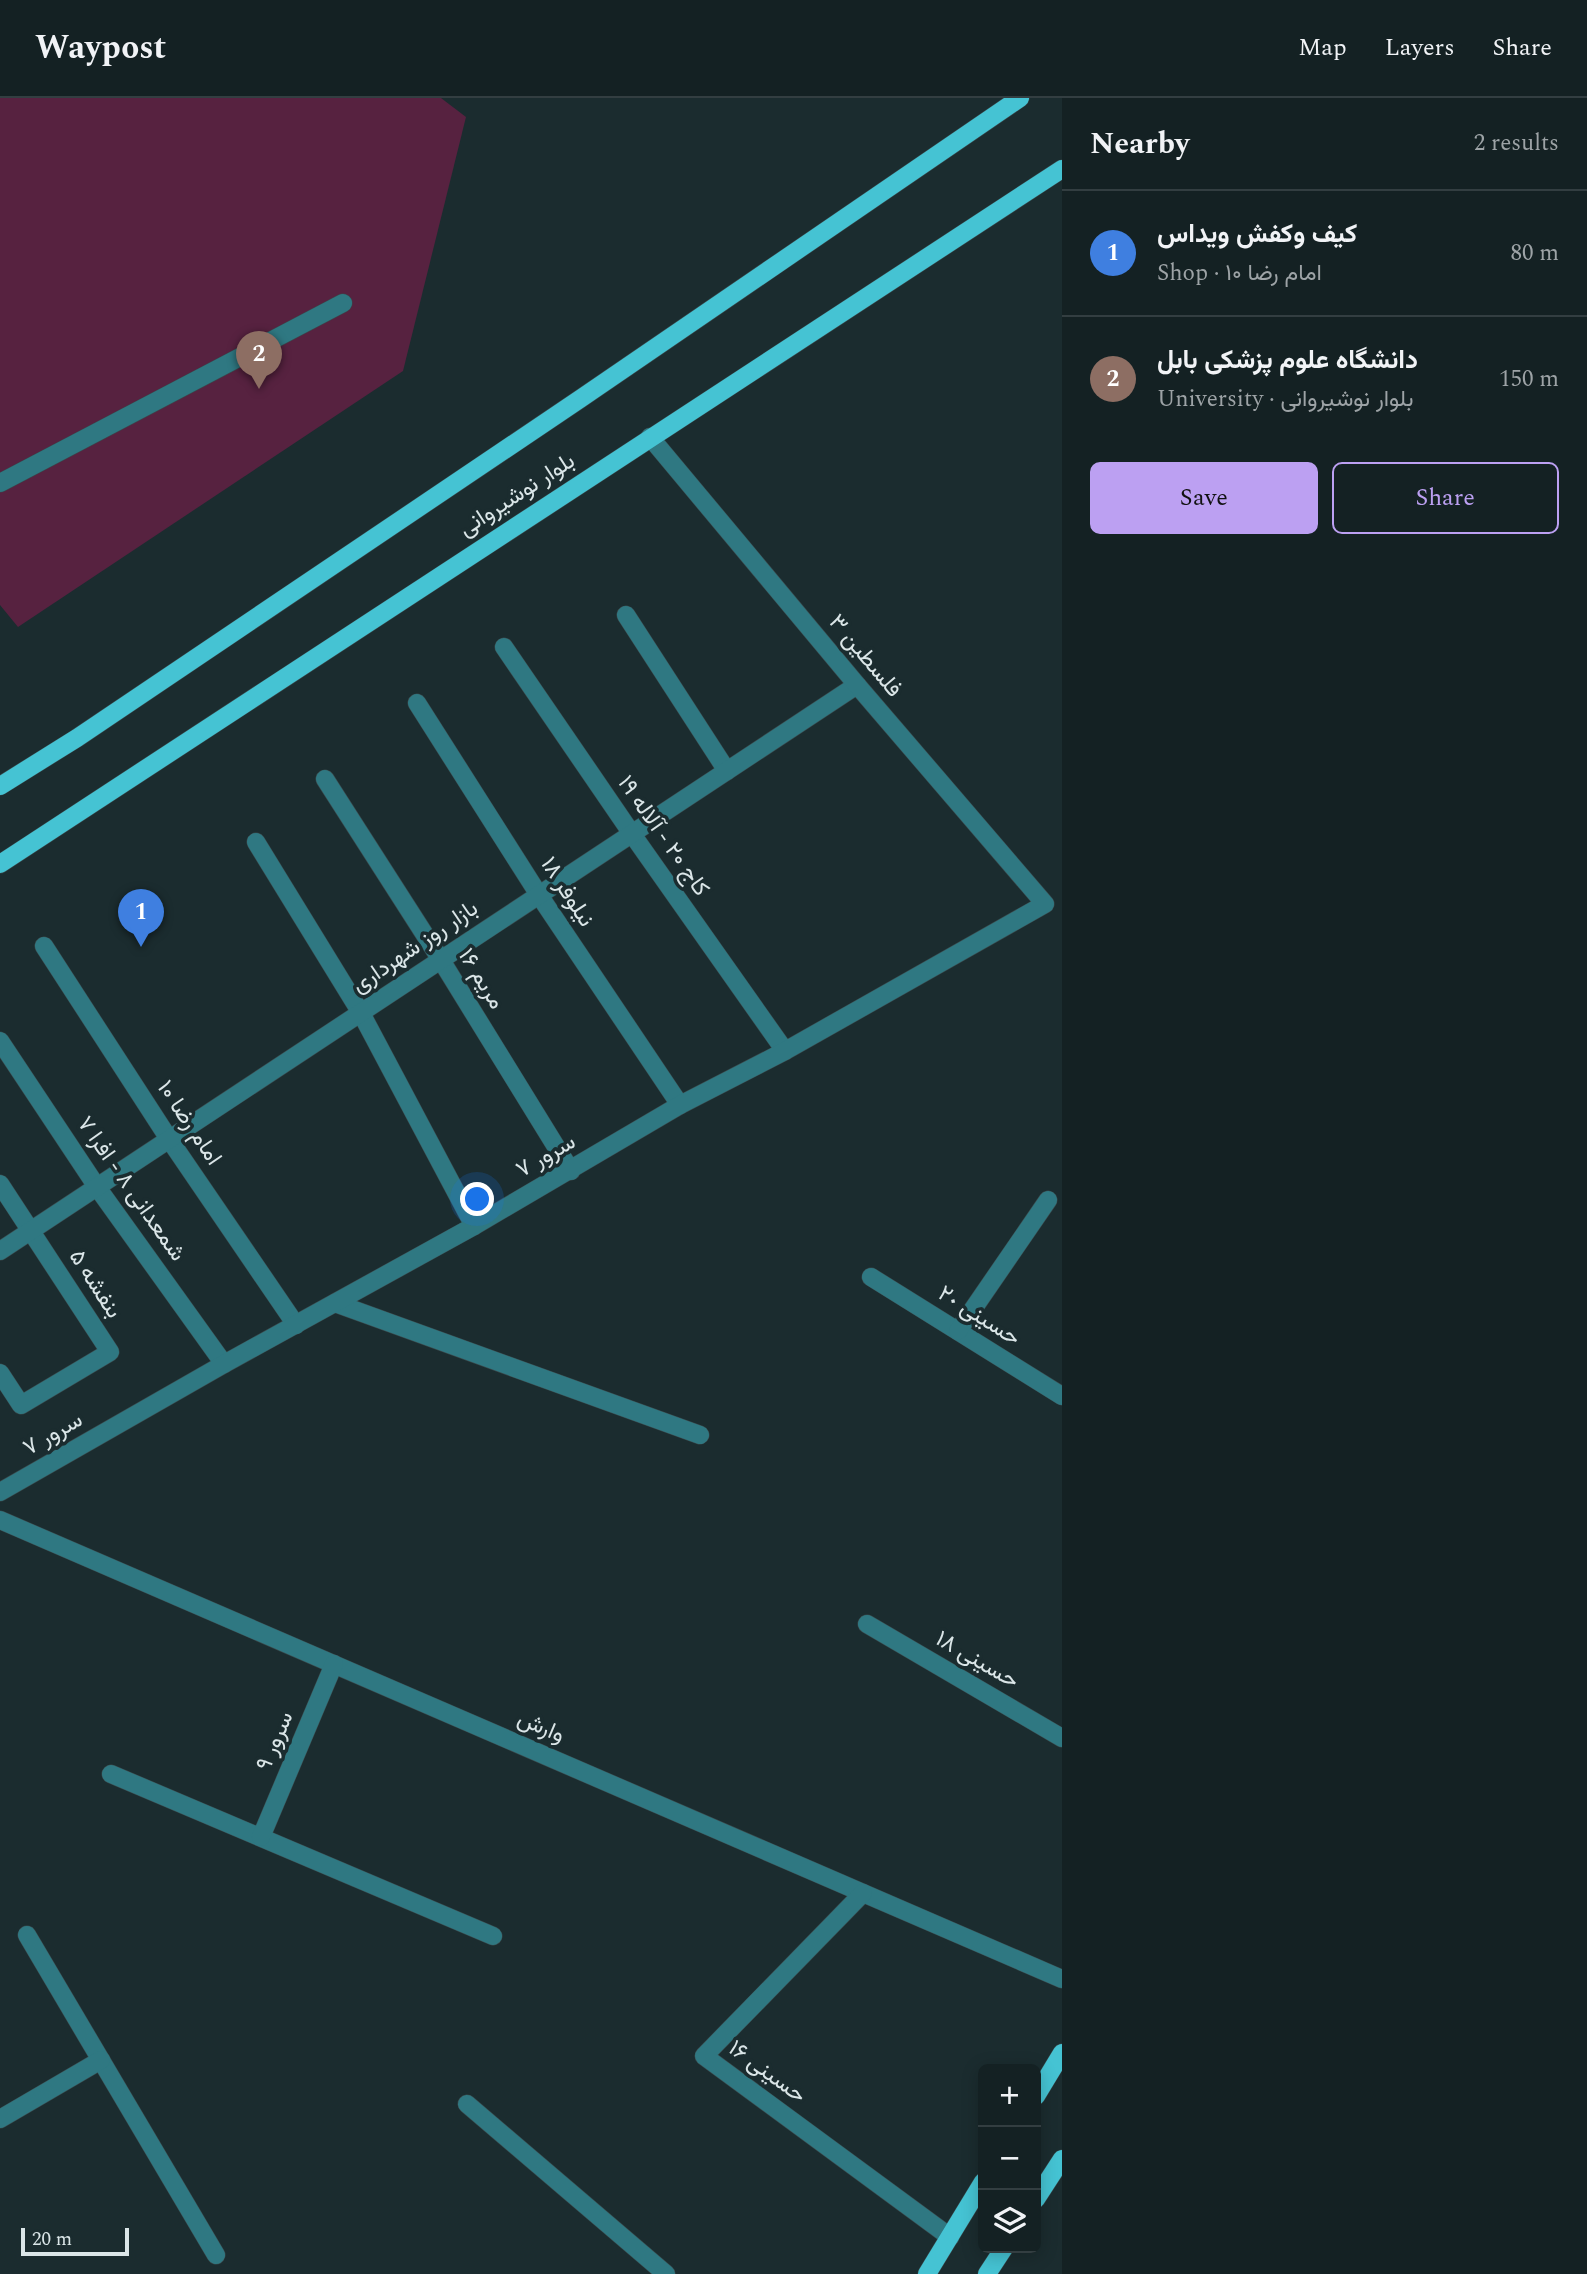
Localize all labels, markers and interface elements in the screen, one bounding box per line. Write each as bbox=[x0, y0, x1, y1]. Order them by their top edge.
text: Waypost bbox=[35, 23, 166, 73]
text: Map bbox=[1298, 30, 1347, 66]
text: Layers bbox=[1385, 30, 1455, 66]
text: Share bbox=[1493, 30, 1552, 66]
text: Nearby bbox=[1090, 121, 1189, 167]
text: 2 results bbox=[1474, 126, 1559, 161]
text: کیف و‌کفش ویداس bbox=[1157, 214, 1357, 254]
text: 1 bbox=[1107, 236, 1119, 271]
text: 80 m bbox=[1510, 236, 1559, 271]
text: Shop · امام رضا ۱۰ bbox=[1157, 256, 1322, 291]
pin: 2 bbox=[236, 331, 282, 389]
text: دانشگاه علوم پزشکی بابل bbox=[1157, 340, 1418, 380]
text: 2 bbox=[1107, 362, 1119, 397]
text: 150 m bbox=[1499, 362, 1559, 397]
text: University · بلوار نوشیروانی bbox=[1157, 382, 1413, 417]
street label: بلوار نوشیروانی bbox=[452, 444, 582, 546]
button: Save bbox=[1090, 462, 1318, 534]
button: Share bbox=[1332, 462, 1559, 534]
street label: فلسطین ۳ bbox=[820, 607, 910, 705]
street label: کاج ۲۰ - آلاله ۱۹ bbox=[608, 768, 718, 904]
street label: نیلوفر ۱۸ bbox=[531, 850, 603, 934]
pin: 1 bbox=[118, 889, 164, 947]
street label: بازار روز شهرداری bbox=[344, 892, 486, 1002]
street label: مریم ۱۶ bbox=[449, 942, 513, 1016]
street label: امام رضا ۱۰ bbox=[148, 1073, 230, 1173]
street label: شمعدانی ۸ - افرا ۷ bbox=[68, 1109, 194, 1269]
street label: سرور ۷ bbox=[510, 1125, 582, 1187]
your location bbox=[460, 1182, 494, 1216]
street label: بنفشه ۵ bbox=[59, 1242, 131, 1326]
street label: حسینی ٢٠ bbox=[931, 1277, 1027, 1355]
street label: سرور ۷ bbox=[17, 1403, 89, 1465]
street label: حسینی ۱۸ bbox=[929, 1622, 1025, 1698]
street label: وارش bbox=[512, 1701, 570, 1753]
street label: سرور ۹ bbox=[247, 1706, 303, 1776]
street label: حسینی ۱۶ bbox=[721, 2032, 813, 2112]
map controls bbox=[978, 2064, 1041, 2253]
button: + bbox=[978, 2064, 1041, 2127]
button: − bbox=[978, 2127, 1041, 2190]
button: layers bbox=[978, 2190, 1041, 2253]
scale bar bbox=[21, 2225, 130, 2257]
text: 20 m bbox=[32, 2225, 72, 2254]

